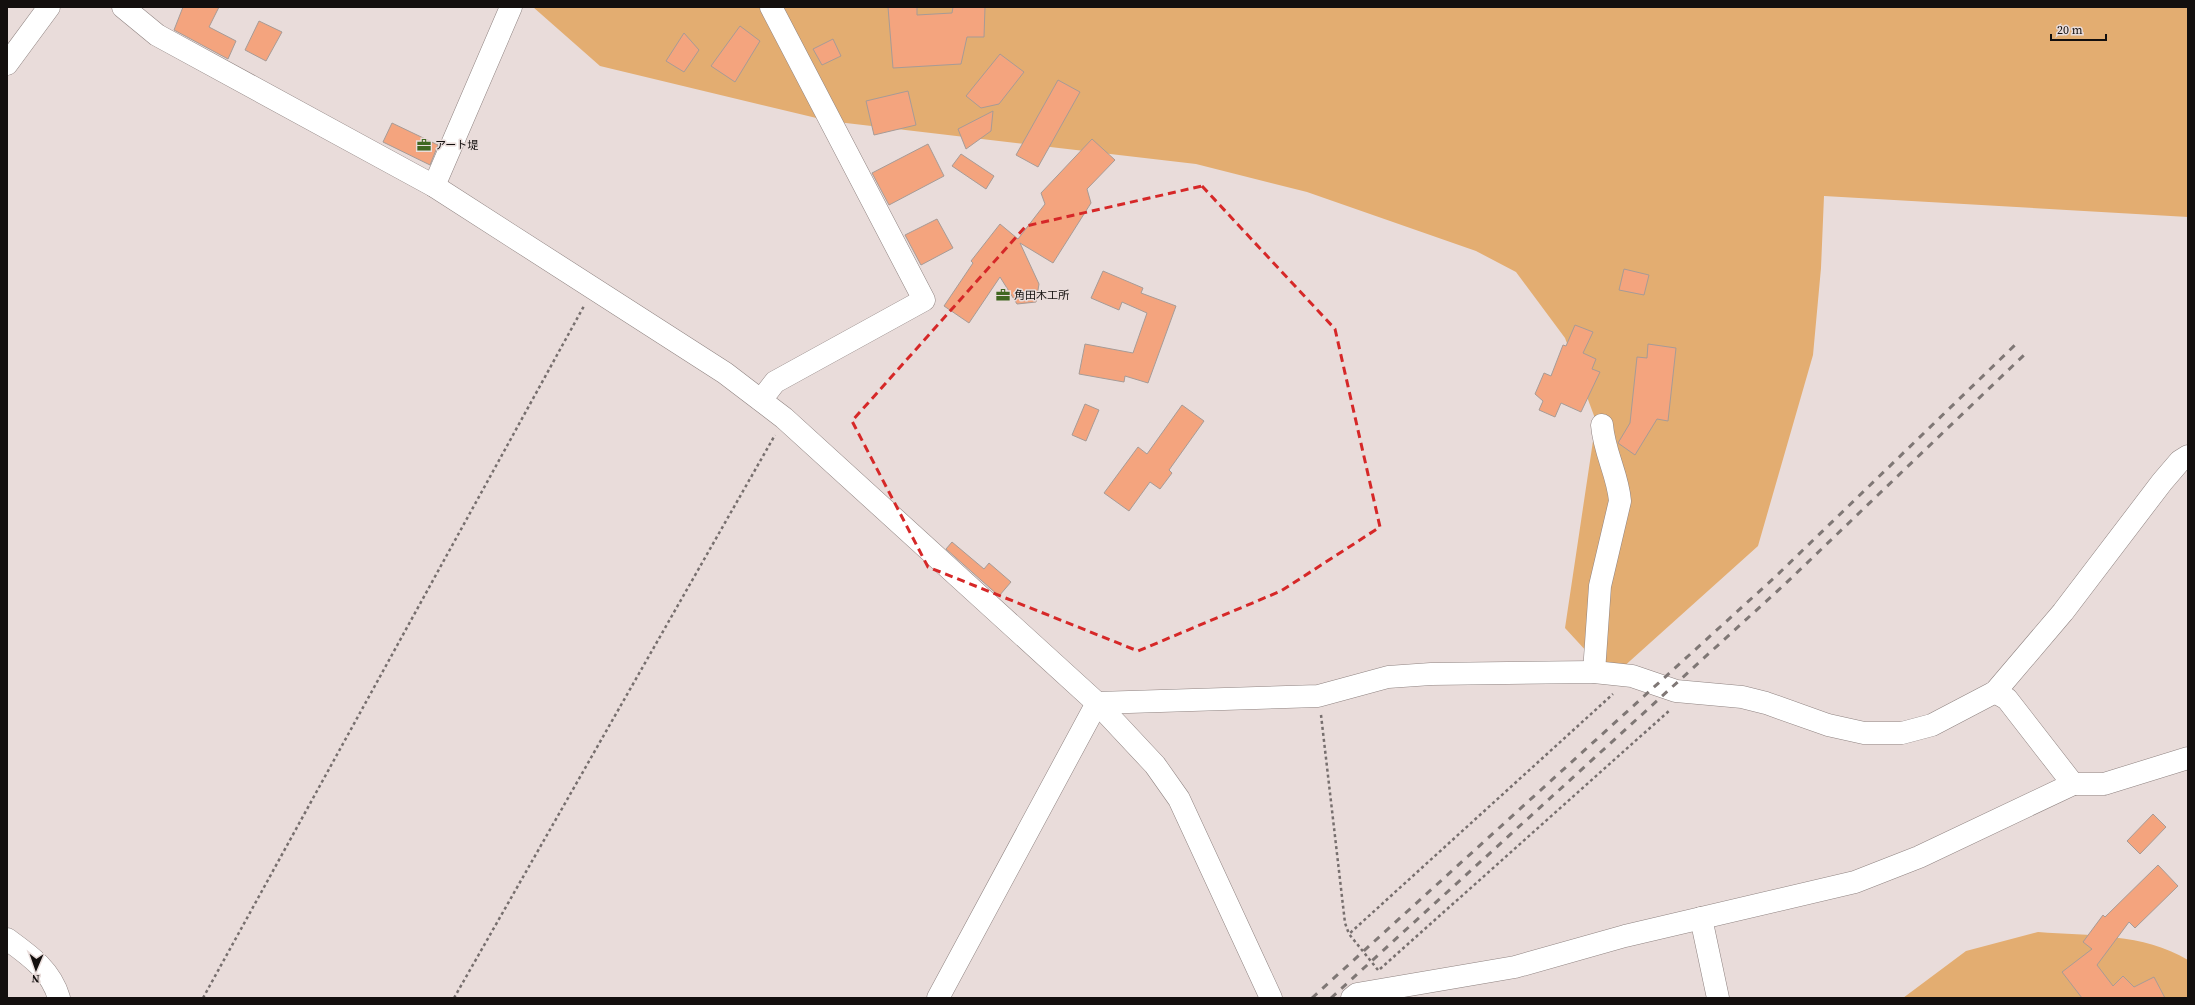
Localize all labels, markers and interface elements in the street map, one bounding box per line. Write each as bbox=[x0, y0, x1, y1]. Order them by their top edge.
scale bar bbox=[2051, 16, 2106, 42]
text: 20 m bbox=[2057, 22, 2083, 38]
office icon: アート堤 bbox=[416, 137, 432, 153]
place label: アート堤 bbox=[435, 138, 478, 153]
office icon: 角田木工所 bbox=[995, 287, 1011, 303]
place label: 角田木工所 bbox=[1014, 288, 1070, 303]
north arrow bbox=[16, 949, 56, 989]
text: N bbox=[31, 971, 40, 986]

